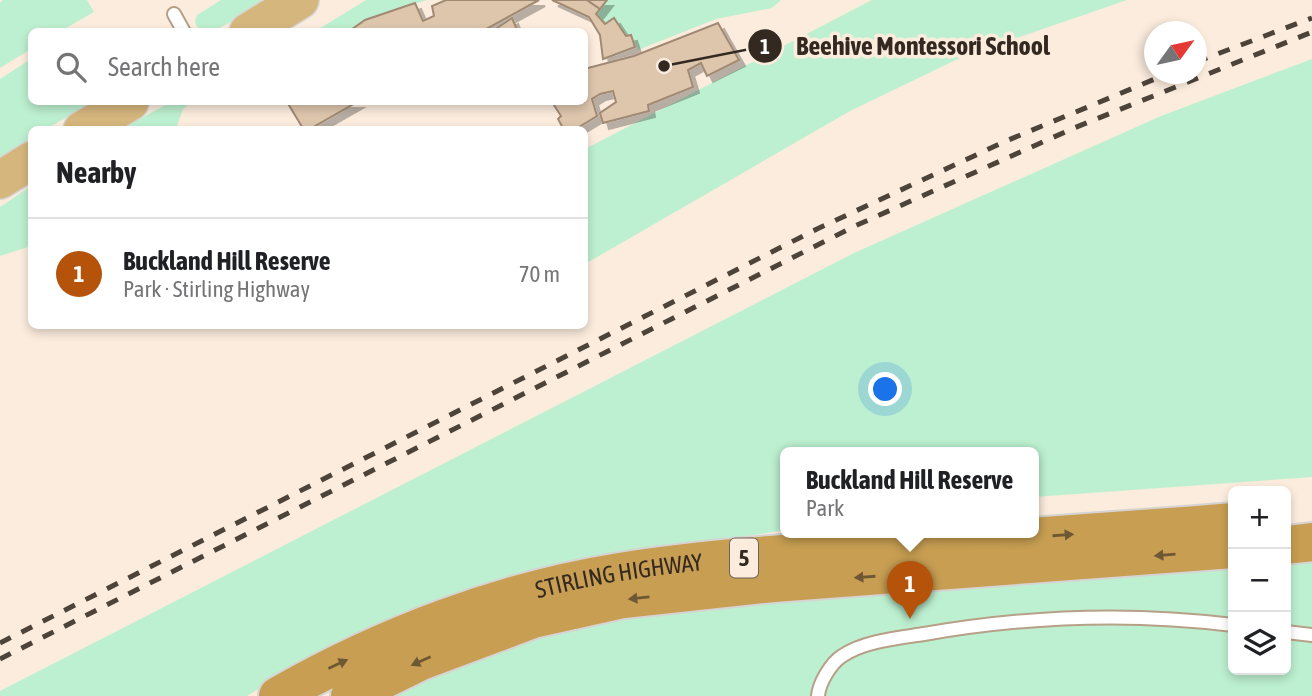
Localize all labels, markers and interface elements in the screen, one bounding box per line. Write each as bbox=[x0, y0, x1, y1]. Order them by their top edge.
north arrow bbox=[1144, 21, 1207, 84]
callout: Beehive Montessori School bbox=[747, 23, 1064, 70]
search box bbox=[28, 28, 588, 105]
text: Beehive Montessori School bbox=[796, 31, 1051, 61]
text: 1 bbox=[760, 34, 770, 58]
icon: search bbox=[52, 48, 90, 86]
text: Search here bbox=[108, 52, 220, 82]
text: Nearby bbox=[56, 155, 136, 189]
text: Buckland Hill Reserve bbox=[123, 246, 331, 276]
text: 1 bbox=[74, 261, 84, 287]
text: 70 m bbox=[519, 261, 560, 287]
text: Park · Stirling Highway bbox=[123, 276, 310, 302]
your location bbox=[868, 372, 902, 406]
popup bbox=[780, 447, 1039, 538]
text: Buckland Hill Reserve bbox=[806, 465, 1013, 495]
map controls bbox=[1228, 486, 1291, 675]
button: + bbox=[1228, 486, 1291, 549]
text: Park bbox=[806, 495, 844, 521]
one-way arrow bbox=[1052, 529, 1074, 540]
road number: 5 bbox=[730, 538, 758, 578]
street label: STIRLING HIGHWAY bbox=[532, 548, 704, 603]
button: − bbox=[1228, 549, 1291, 612]
one-way arrow bbox=[1154, 550, 1176, 561]
pin: 1 bbox=[887, 561, 933, 619]
one-way arrow bbox=[854, 572, 876, 583]
one-way arrow bbox=[627, 592, 649, 603]
button: layers bbox=[1228, 612, 1291, 675]
one-way arrow bbox=[410, 656, 431, 667]
one-way arrow bbox=[328, 658, 348, 670]

